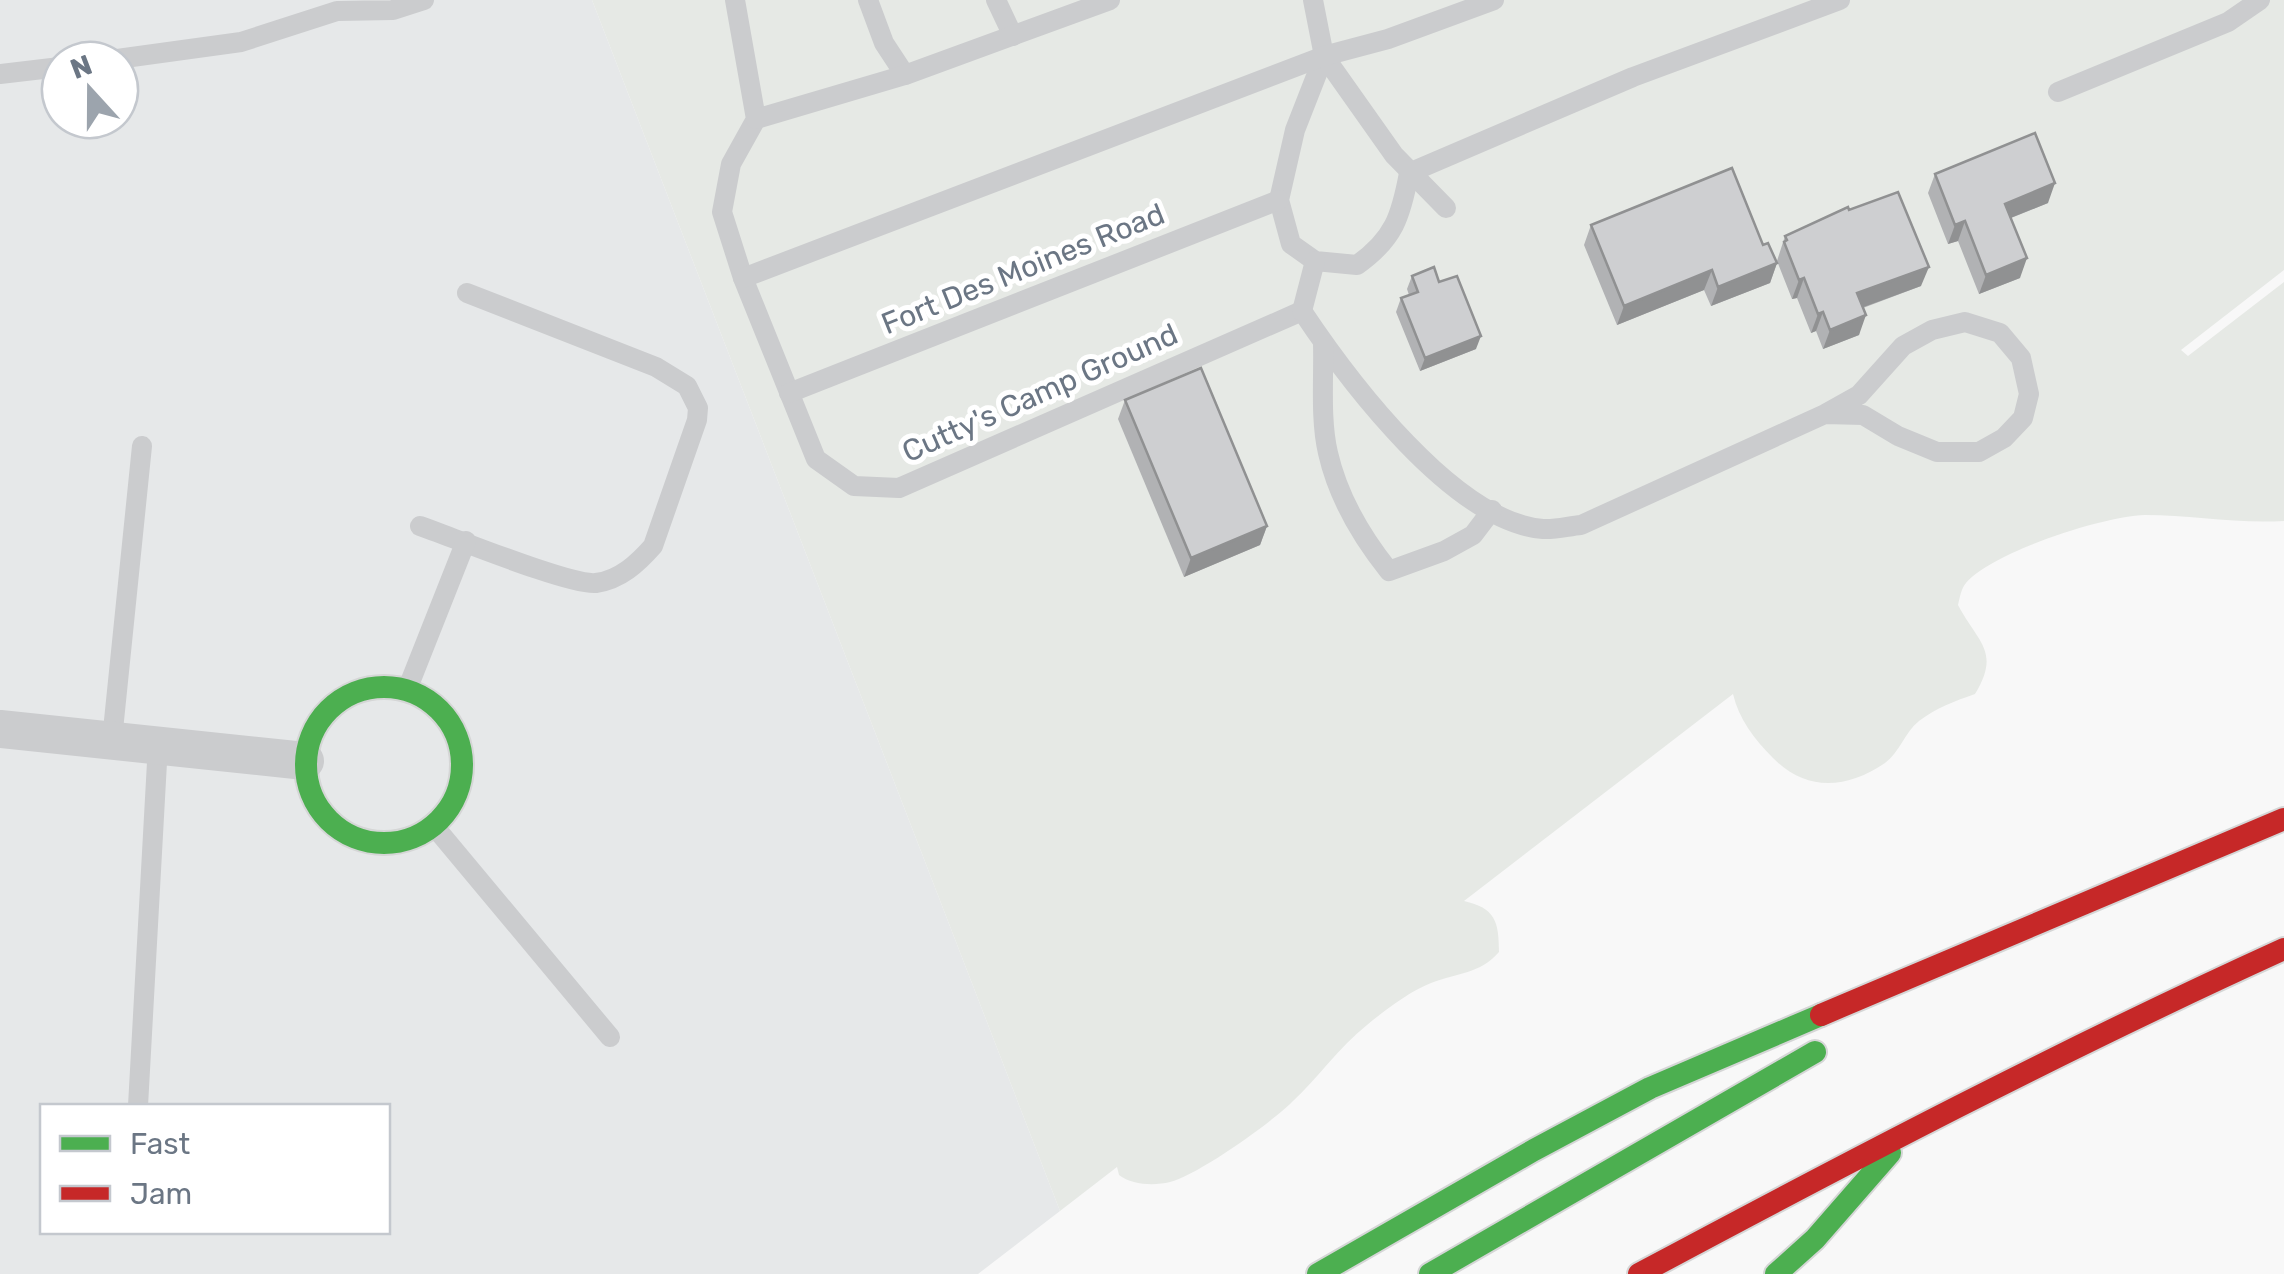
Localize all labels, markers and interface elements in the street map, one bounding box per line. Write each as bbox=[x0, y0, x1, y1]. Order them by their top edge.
north arrow bbox=[40, 40, 140, 140]
text: N bbox=[66, 48, 97, 86]
street label: Fort Des Moines Road bbox=[876, 196, 1170, 342]
street label: Cutty's Camp Ground bbox=[897, 316, 1183, 470]
legend bbox=[40, 1104, 390, 1234]
text: Fast bbox=[130, 1126, 190, 1162]
text: Jam bbox=[130, 1176, 192, 1212]

